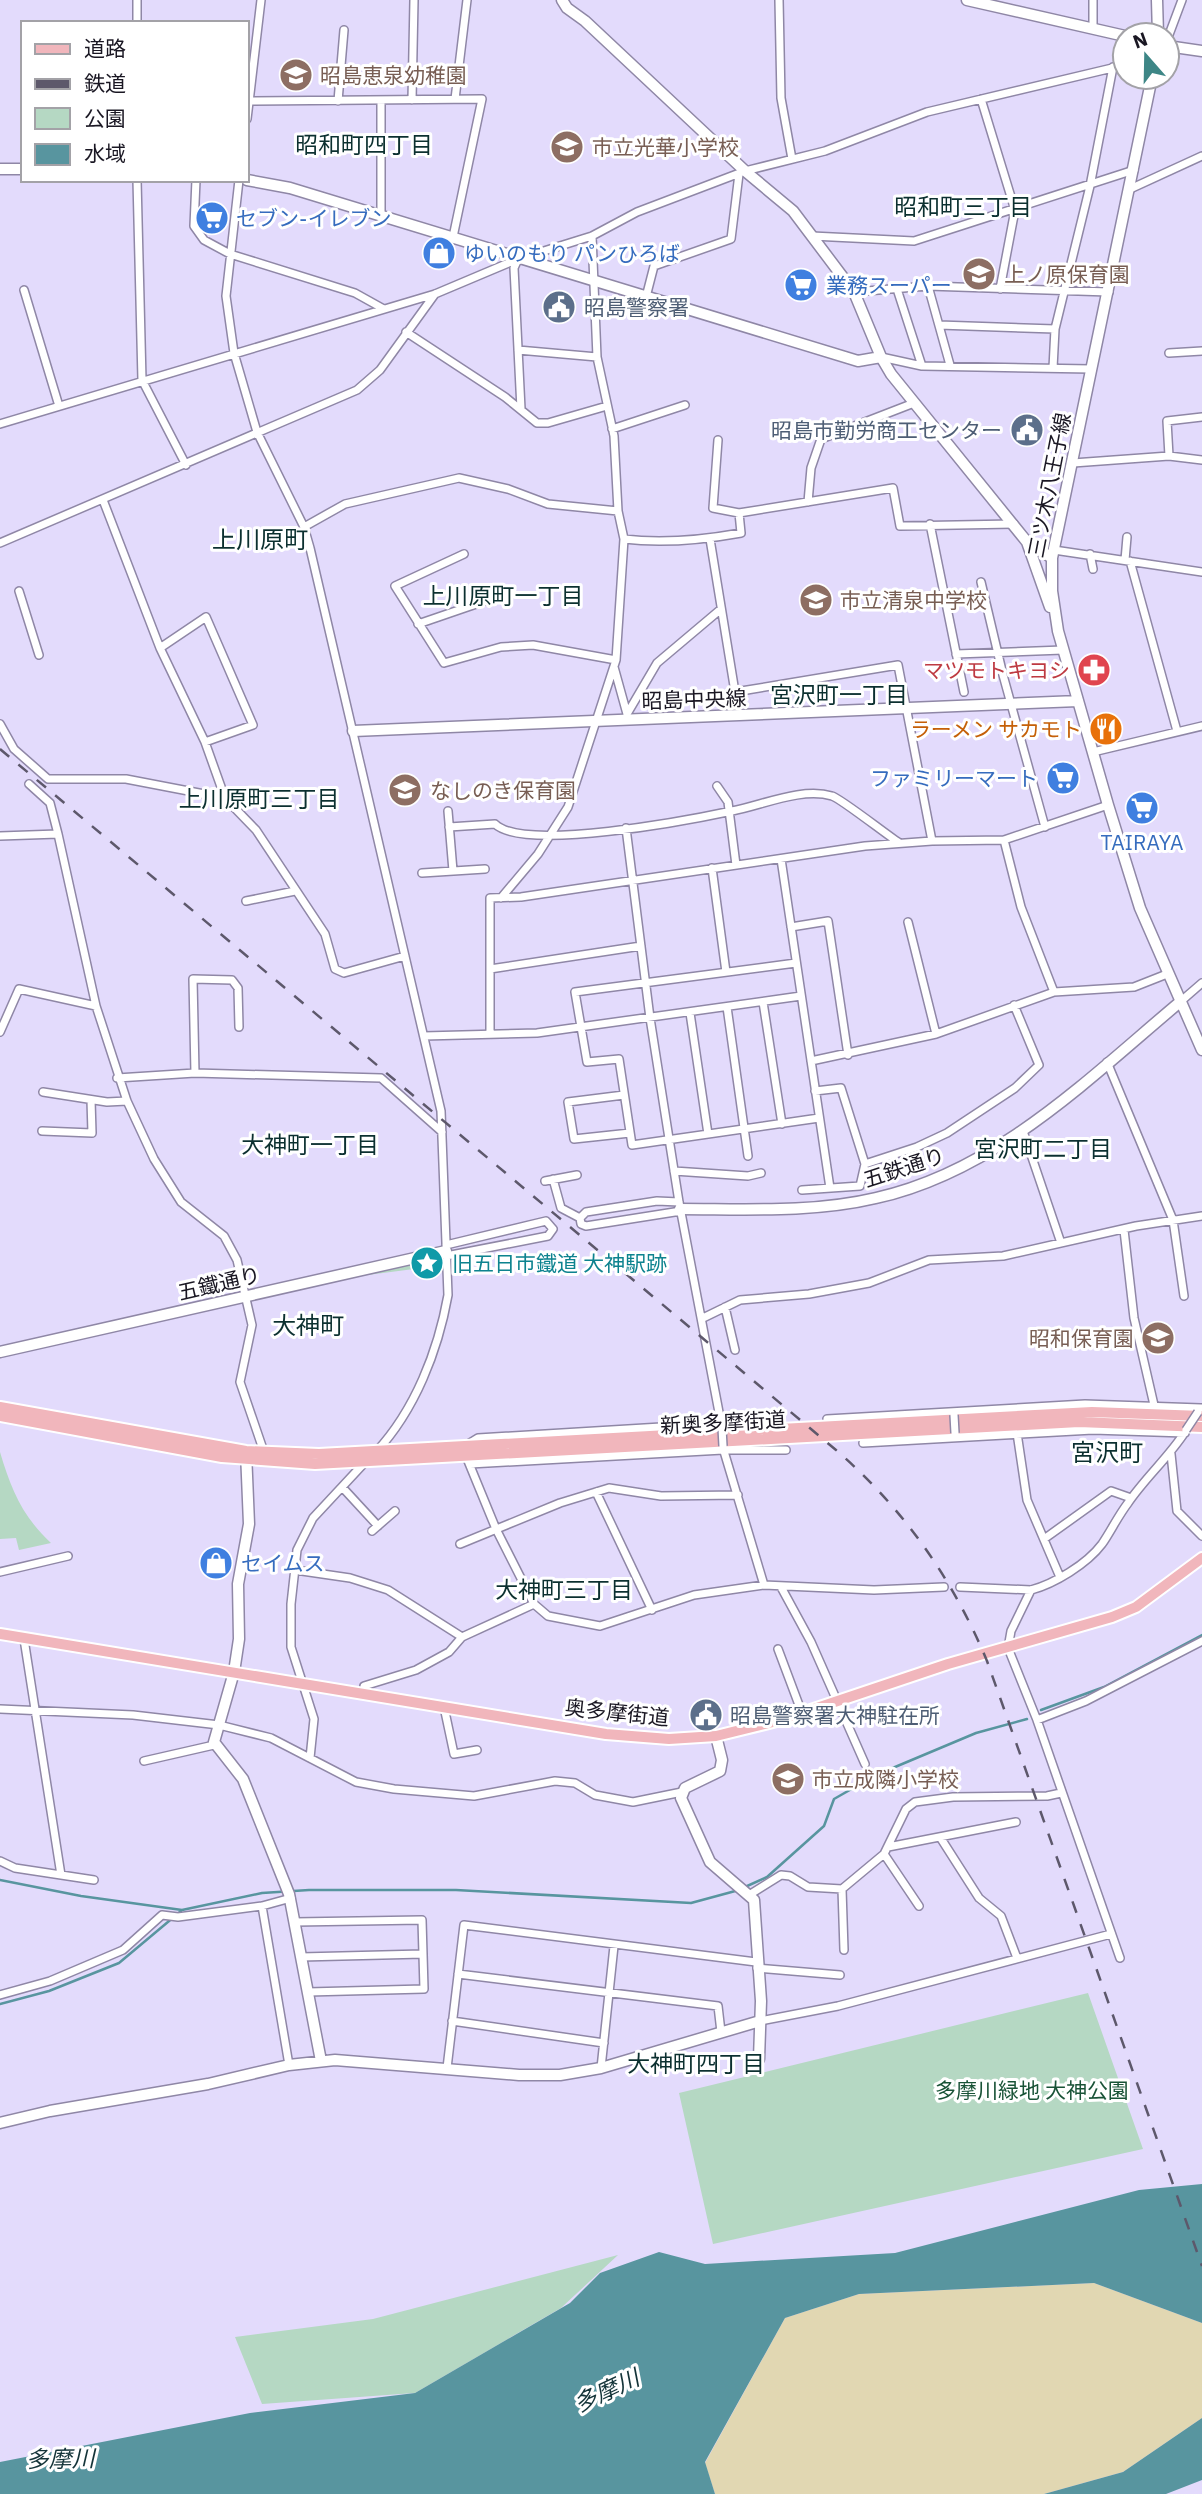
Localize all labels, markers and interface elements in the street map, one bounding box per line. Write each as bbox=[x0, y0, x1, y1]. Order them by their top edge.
legend bbox=[21, 21, 248, 182]
north arrow bbox=[1111, 21, 1181, 91]
text: N bbox=[1130, 26, 1151, 54]
text: 道路 bbox=[84, 34, 126, 62]
school or university icon: 昭島恵泉幼稚園 bbox=[277, 56, 315, 94]
place label: 昭島恵泉幼稚園 bbox=[320, 61, 467, 89]
text: 鉄道 bbox=[84, 69, 126, 97]
text: 公園 bbox=[84, 104, 126, 132]
school or university icon: 市立光華小学校 bbox=[548, 128, 586, 166]
district label: 昭和町四丁目 bbox=[295, 129, 433, 159]
place label: 市立光華小学校 bbox=[592, 133, 739, 161]
text: 水域 bbox=[84, 139, 126, 167]
district label: 昭和町三丁目 bbox=[894, 191, 1032, 221]
supermarket icon: セブン-イレブン bbox=[193, 199, 231, 237]
place label: セブン-イレブン bbox=[236, 204, 391, 232]
shop icon: ゆいのもり パンひろば bbox=[420, 234, 458, 272]
place label: ゆいのもり パンひろば bbox=[464, 239, 680, 267]
school or university icon: 上ノ原保育園 bbox=[960, 255, 998, 293]
place label: 上ノ原保育園 bbox=[1004, 260, 1130, 288]
supermarket icon: 業務スーパー bbox=[782, 266, 820, 304]
place label: 業務スーパー bbox=[826, 271, 952, 299]
public building icon: 昭島警察署 bbox=[540, 288, 578, 326]
place label: 昭島警察署 bbox=[584, 293, 689, 321]
street label: 三ツ木八王子線 bbox=[1021, 410, 1077, 560]
public building icon: 昭島市勤労商工センター bbox=[1008, 411, 1046, 449]
place label: 昭島市勤労商工センター bbox=[771, 416, 1002, 444]
district label: 上川原町 bbox=[212, 523, 308, 555]
district label: 上川原町一丁目 bbox=[423, 580, 584, 610]
school or university icon: 市立清泉中学校 bbox=[797, 581, 835, 619]
place label: 市立清泉中学校 bbox=[840, 586, 987, 614]
pharmacy icon: マツモトキヨシ bbox=[1075, 651, 1113, 689]
place label: マツモトキヨシ bbox=[923, 656, 1070, 684]
district label: 宮沢町一丁目 bbox=[770, 679, 908, 709]
street label: 昭島中央線 bbox=[641, 683, 747, 715]
restaurant icon: ラーメン サカモト bbox=[1087, 710, 1125, 748]
place label: ラーメン サカモト bbox=[910, 715, 1082, 743]
supermarket icon: ファミリーマート bbox=[1044, 759, 1082, 797]
place label: ファミリーマート bbox=[870, 764, 1038, 792]
school or university icon: なしのき保育園 bbox=[386, 771, 424, 809]
place label: なしのき保育園 bbox=[430, 776, 576, 804]
district label: 上川原町三丁目 bbox=[179, 783, 340, 813]
supermarket icon: TAIRAYA bbox=[1123, 789, 1161, 827]
place label: TAIRAYA bbox=[1100, 828, 1184, 856]
district label: 大神町一丁目 bbox=[241, 1129, 379, 1159]
district label: 宮沢町二丁目 bbox=[974, 1133, 1112, 1163]
street label: 五鉄通り bbox=[860, 1141, 948, 1193]
place icon: 旧五日市鐵道 大神駅跡 bbox=[408, 1244, 446, 1282]
place label: 旧五日市鐵道 大神駅跡 bbox=[452, 1249, 667, 1277]
street label: 五鐵通り bbox=[175, 1260, 263, 1306]
district label: 大神町 bbox=[272, 1309, 344, 1341]
school or university icon: 昭和保育園 bbox=[1139, 1319, 1177, 1357]
place label: 昭和保育園 bbox=[1029, 1324, 1134, 1352]
street label: 新奥多摩街道 bbox=[659, 1405, 787, 1439]
district label: 宮沢町 bbox=[1071, 1436, 1143, 1468]
shop icon: セイムス bbox=[197, 1544, 235, 1582]
place label: セイムス bbox=[241, 1549, 325, 1577]
district label: 大神町三丁目 bbox=[495, 1574, 633, 1604]
street label: 奥多摩街道 bbox=[563, 1693, 671, 1731]
public building icon: 昭島警察署大神駐在所 bbox=[687, 1696, 725, 1734]
place label: 昭島警察署大神駐在所 bbox=[730, 1701, 940, 1729]
school or university icon: 市立成隣小学校 bbox=[769, 1760, 807, 1798]
place label: 市立成隣小学校 bbox=[812, 1765, 959, 1793]
district label: 大神町四丁目 bbox=[627, 2048, 765, 2078]
park label: 多摩川緑地 大神公園 bbox=[935, 2076, 1129, 2104]
water label: 多摩川 bbox=[568, 2361, 646, 2418]
water label: 多摩川 bbox=[25, 2442, 98, 2474]

